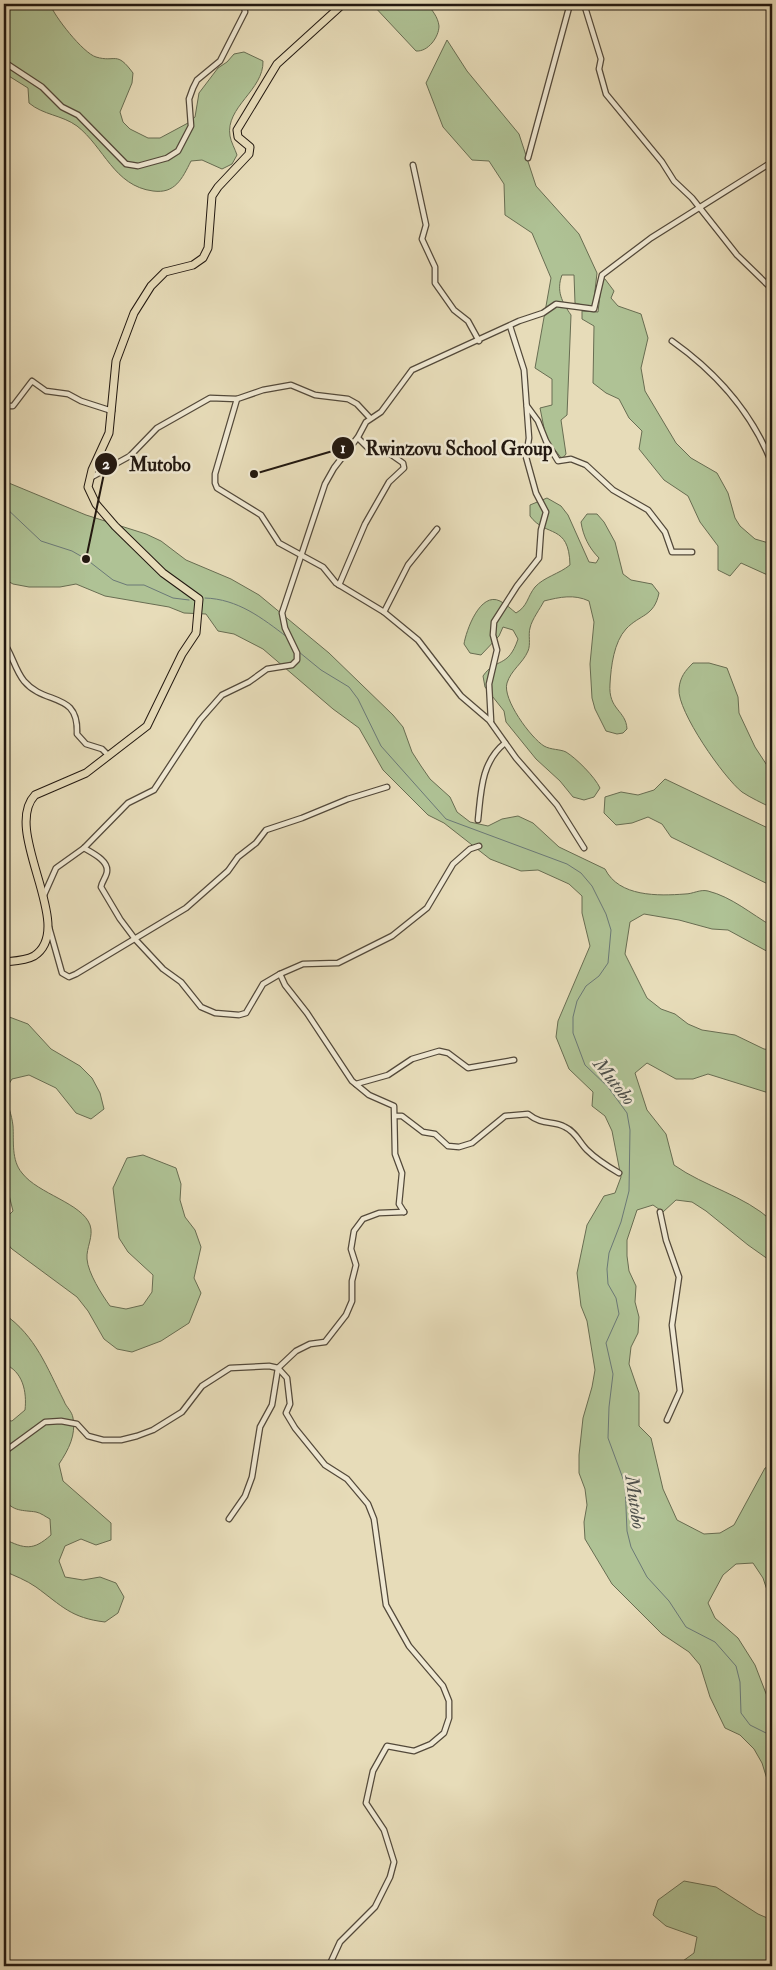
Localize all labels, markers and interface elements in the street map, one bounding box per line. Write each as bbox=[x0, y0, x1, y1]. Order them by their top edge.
callout: Rwinzovu School Group bbox=[331, 431, 563, 465]
text: Rwinzovu School Group bbox=[366, 437, 553, 462]
text: 1 bbox=[340, 439, 346, 458]
callout: Mutobo bbox=[94, 447, 200, 481]
text: Mutobo bbox=[128, 453, 191, 477]
text: 2 bbox=[102, 455, 110, 474]
water label: Mutobo bbox=[587, 1052, 641, 1110]
water label: Mutobo bbox=[619, 1473, 651, 1531]

